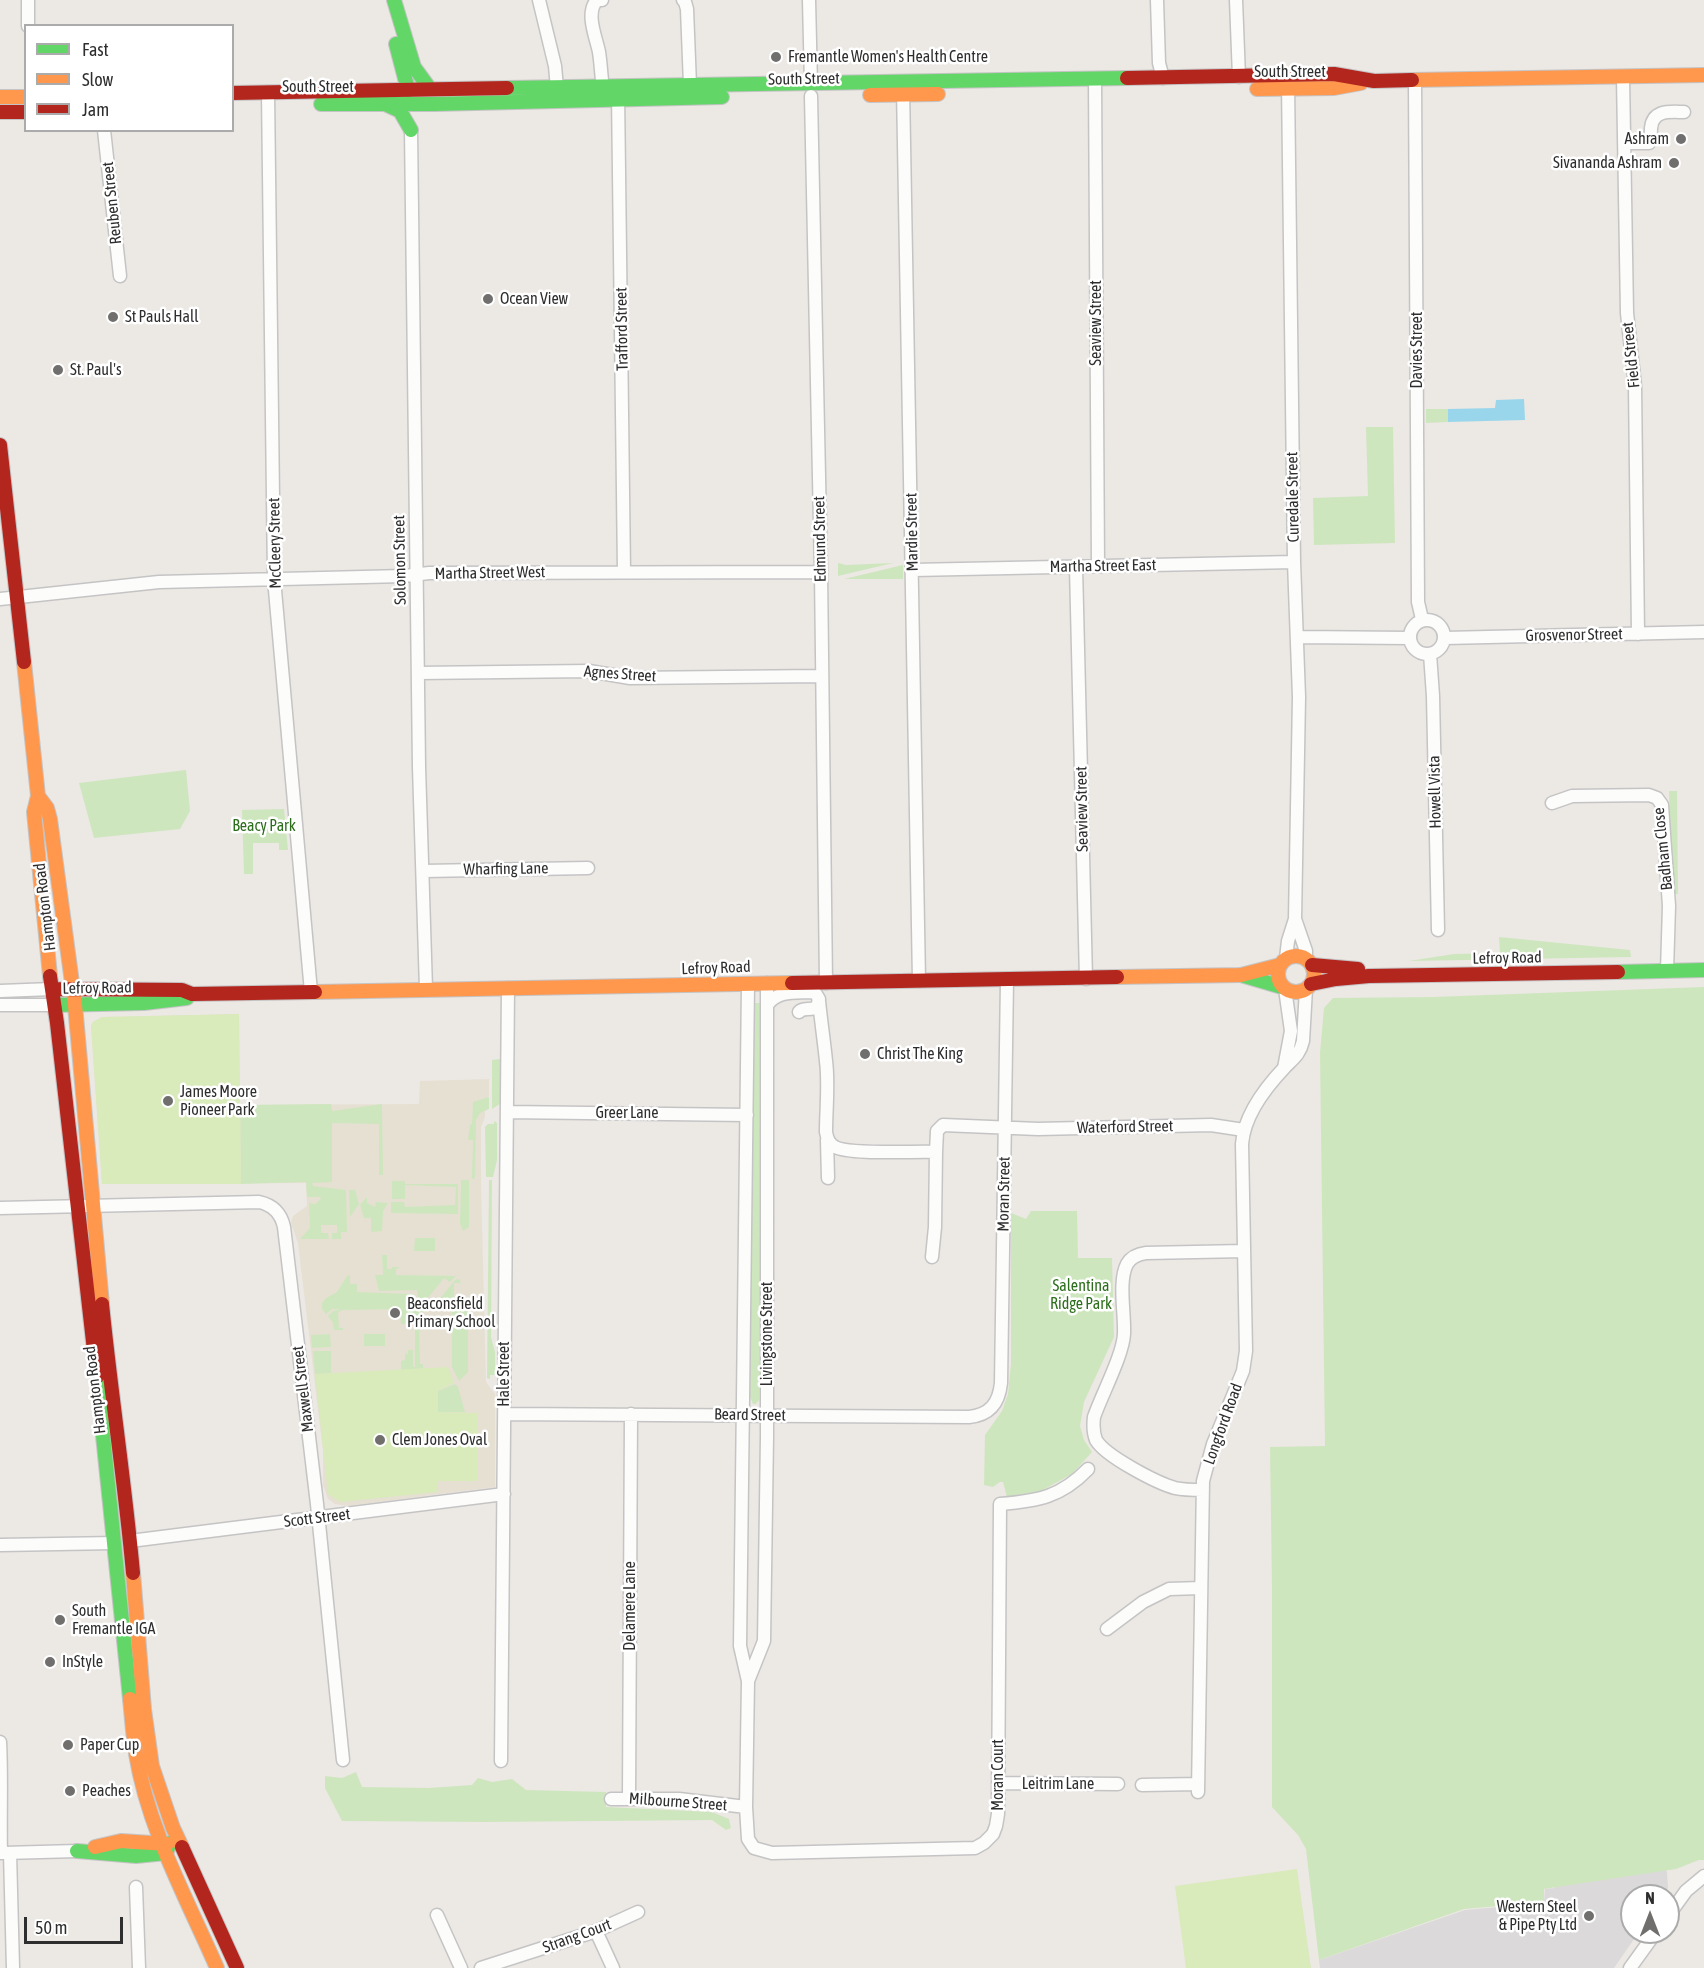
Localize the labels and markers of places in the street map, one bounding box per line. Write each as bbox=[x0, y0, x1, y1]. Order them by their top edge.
place label: Fremantle Women's Health Centre bbox=[788, 47, 988, 67]
marker: Fremantle Women's Health Centre bbox=[769, 50, 783, 64]
place label: Ashram bbox=[1624, 129, 1669, 149]
marker: Ashram bbox=[1674, 132, 1688, 146]
place label: Sivananda Ashram bbox=[1553, 153, 1662, 173]
marker: Sivananda Ashram bbox=[1667, 156, 1681, 170]
place label: Ocean View bbox=[500, 289, 568, 309]
marker: Ocean View bbox=[481, 292, 495, 306]
place label: St Pauls Hall bbox=[125, 307, 199, 327]
marker: St Pauls Hall bbox=[106, 310, 120, 324]
place label: St. Paul's bbox=[70, 360, 122, 380]
marker: St. Paul's bbox=[51, 363, 65, 377]
place label: Christ The King bbox=[877, 1044, 963, 1064]
marker: Christ The King bbox=[858, 1047, 872, 1061]
place label: James Moore Pioneer Park bbox=[180, 1082, 257, 1120]
marker: James Moore Pioneer Park bbox=[161, 1094, 175, 1108]
place label: Beaconsfield Primary School bbox=[407, 1294, 495, 1332]
marker: Beaconsfield Primary School bbox=[388, 1306, 402, 1320]
place label: Clem Jones Oval bbox=[392, 1430, 487, 1450]
marker: Clem Jones Oval bbox=[373, 1433, 387, 1447]
place label: South Fremantle IGA bbox=[72, 1601, 155, 1639]
marker: South Fremantle IGA bbox=[53, 1613, 67, 1627]
place label: InStyle bbox=[62, 1652, 103, 1672]
marker: InStyle bbox=[43, 1655, 57, 1669]
place label: Paper Cup bbox=[80, 1735, 139, 1755]
marker: Paper Cup bbox=[61, 1738, 75, 1752]
place label: Peaches bbox=[82, 1781, 131, 1801]
marker: Peaches bbox=[63, 1784, 77, 1798]
place label: Western Steel & Pipe Pty Ltd bbox=[1497, 1897, 1577, 1935]
marker: Western Steel & Pipe Pty Ltd bbox=[1582, 1909, 1596, 1923]

